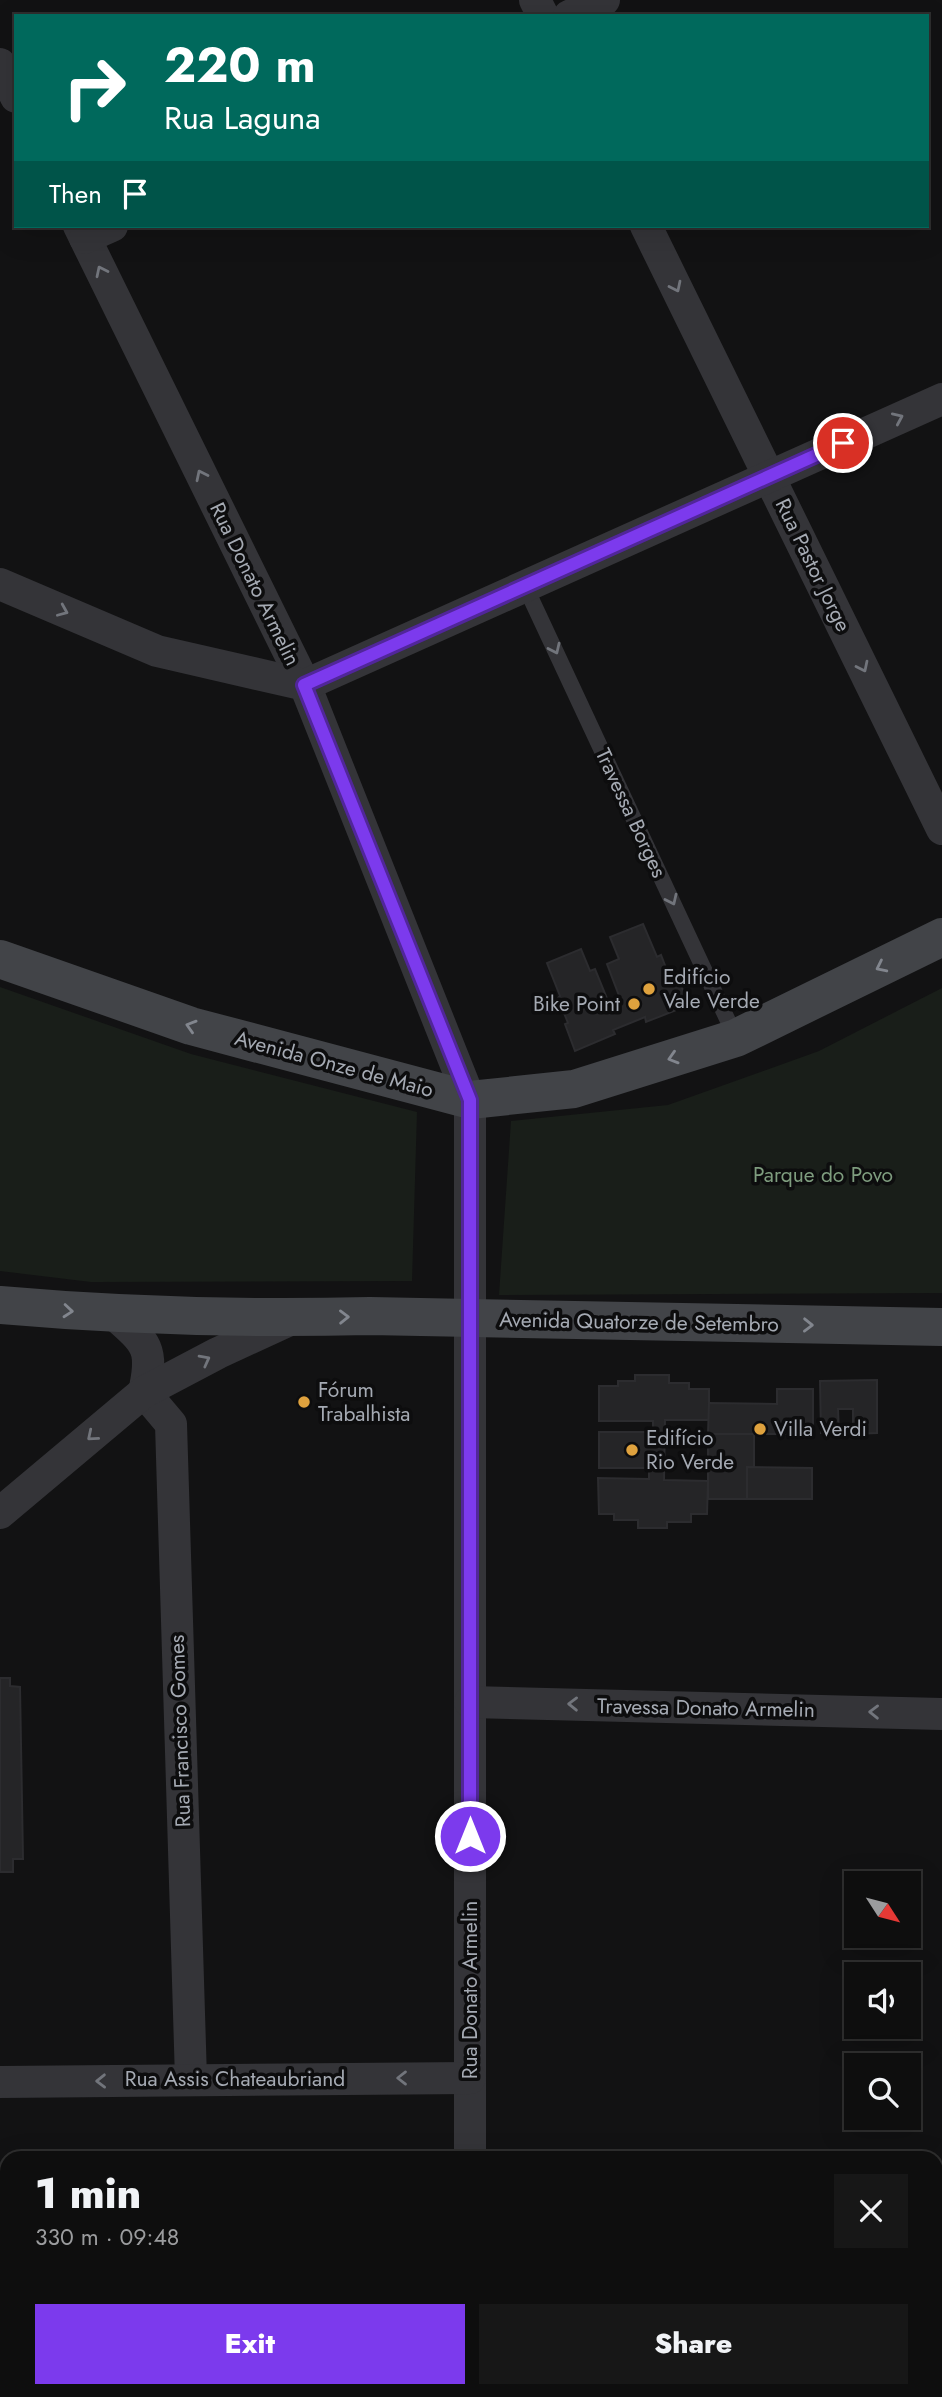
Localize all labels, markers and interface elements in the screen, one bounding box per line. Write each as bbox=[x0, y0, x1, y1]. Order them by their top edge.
text: 220 m bbox=[164, 30, 316, 100]
icon: right bbox=[49, 42, 140, 133]
text: Rua Laguna bbox=[164, 95, 321, 141]
text: Then bbox=[49, 175, 102, 213]
icon: arrive bbox=[116, 175, 154, 213]
one-way arrow bbox=[95, 266, 109, 278]
one-way arrow bbox=[668, 280, 682, 292]
pin bbox=[813, 413, 873, 473]
one-way arrow bbox=[892, 413, 904, 427]
icon: arrive bbox=[824, 424, 862, 462]
one-way arrow bbox=[196, 470, 210, 482]
street label: Rua Pastor Jorge bbox=[768, 493, 858, 637]
street label: Rua Donato Armelin bbox=[202, 497, 308, 671]
one-way arrow bbox=[55, 603, 68, 617]
one-way arrow bbox=[547, 642, 561, 654]
one-way arrow bbox=[854, 660, 868, 672]
street label: Travessa Borges bbox=[588, 743, 674, 883]
one-way arrow bbox=[664, 893, 678, 905]
one-way arrow bbox=[876, 959, 888, 973]
place label: Edifício Vale Verde bbox=[663, 962, 760, 1016]
marker: Edifício Vale Verde bbox=[641, 981, 657, 997]
place label: Bike Point bbox=[533, 989, 620, 1019]
marker: Bike Point bbox=[626, 996, 642, 1012]
one-way arrow bbox=[185, 1019, 197, 1034]
street label: Avenida Onze de Maio bbox=[231, 1023, 437, 1105]
one-way arrow bbox=[667, 1049, 679, 1064]
park label: Parque do Povo bbox=[753, 1160, 893, 1190]
one-way arrow bbox=[63, 1303, 74, 1318]
street label: Avenida Quatorze de Setembro bbox=[499, 1305, 779, 1339]
one-way arrow bbox=[340, 1309, 350, 1325]
one-way arrow bbox=[802, 1317, 813, 1332]
one-way arrow bbox=[198, 1355, 210, 1368]
place label: Fórum Trabalhista bbox=[318, 1375, 410, 1429]
marker: Fórum Trabalhista bbox=[296, 1394, 312, 1410]
place label: Villa Verdi bbox=[774, 1414, 867, 1444]
marker: Villa Verdi bbox=[752, 1421, 768, 1437]
place label: Edifício Rio Verde bbox=[646, 1423, 734, 1477]
one-way arrow bbox=[87, 1428, 100, 1440]
marker: Edifício Rio Verde bbox=[624, 1442, 640, 1458]
street label: Rua Francisco Gomes bbox=[162, 1634, 198, 1828]
street label: Travessa Donato Armelin bbox=[597, 1691, 815, 1725]
one-way arrow bbox=[567, 1697, 578, 1712]
one-way arrow bbox=[868, 1704, 879, 1720]
position arrow bbox=[433, 1799, 507, 1873]
north arrow bbox=[844, 1871, 920, 1948]
map controls bbox=[844, 1871, 921, 2130]
street label: Rua Donato Armelin bbox=[455, 1901, 485, 2079]
button: sound bbox=[844, 1962, 921, 2039]
button: search bbox=[844, 2053, 921, 2130]
street label: Rua Assis Chateaubriand bbox=[125, 2064, 345, 2094]
one-way arrow bbox=[396, 2070, 407, 2086]
one-way arrow bbox=[95, 2073, 106, 2088]
text: 1 min bbox=[35, 2163, 141, 2224]
button: close bbox=[834, 2174, 908, 2248]
text: 330 m · 09:48 bbox=[35, 2220, 179, 2254]
button: Exit bbox=[35, 2304, 465, 2384]
button: Share bbox=[479, 2304, 908, 2384]

